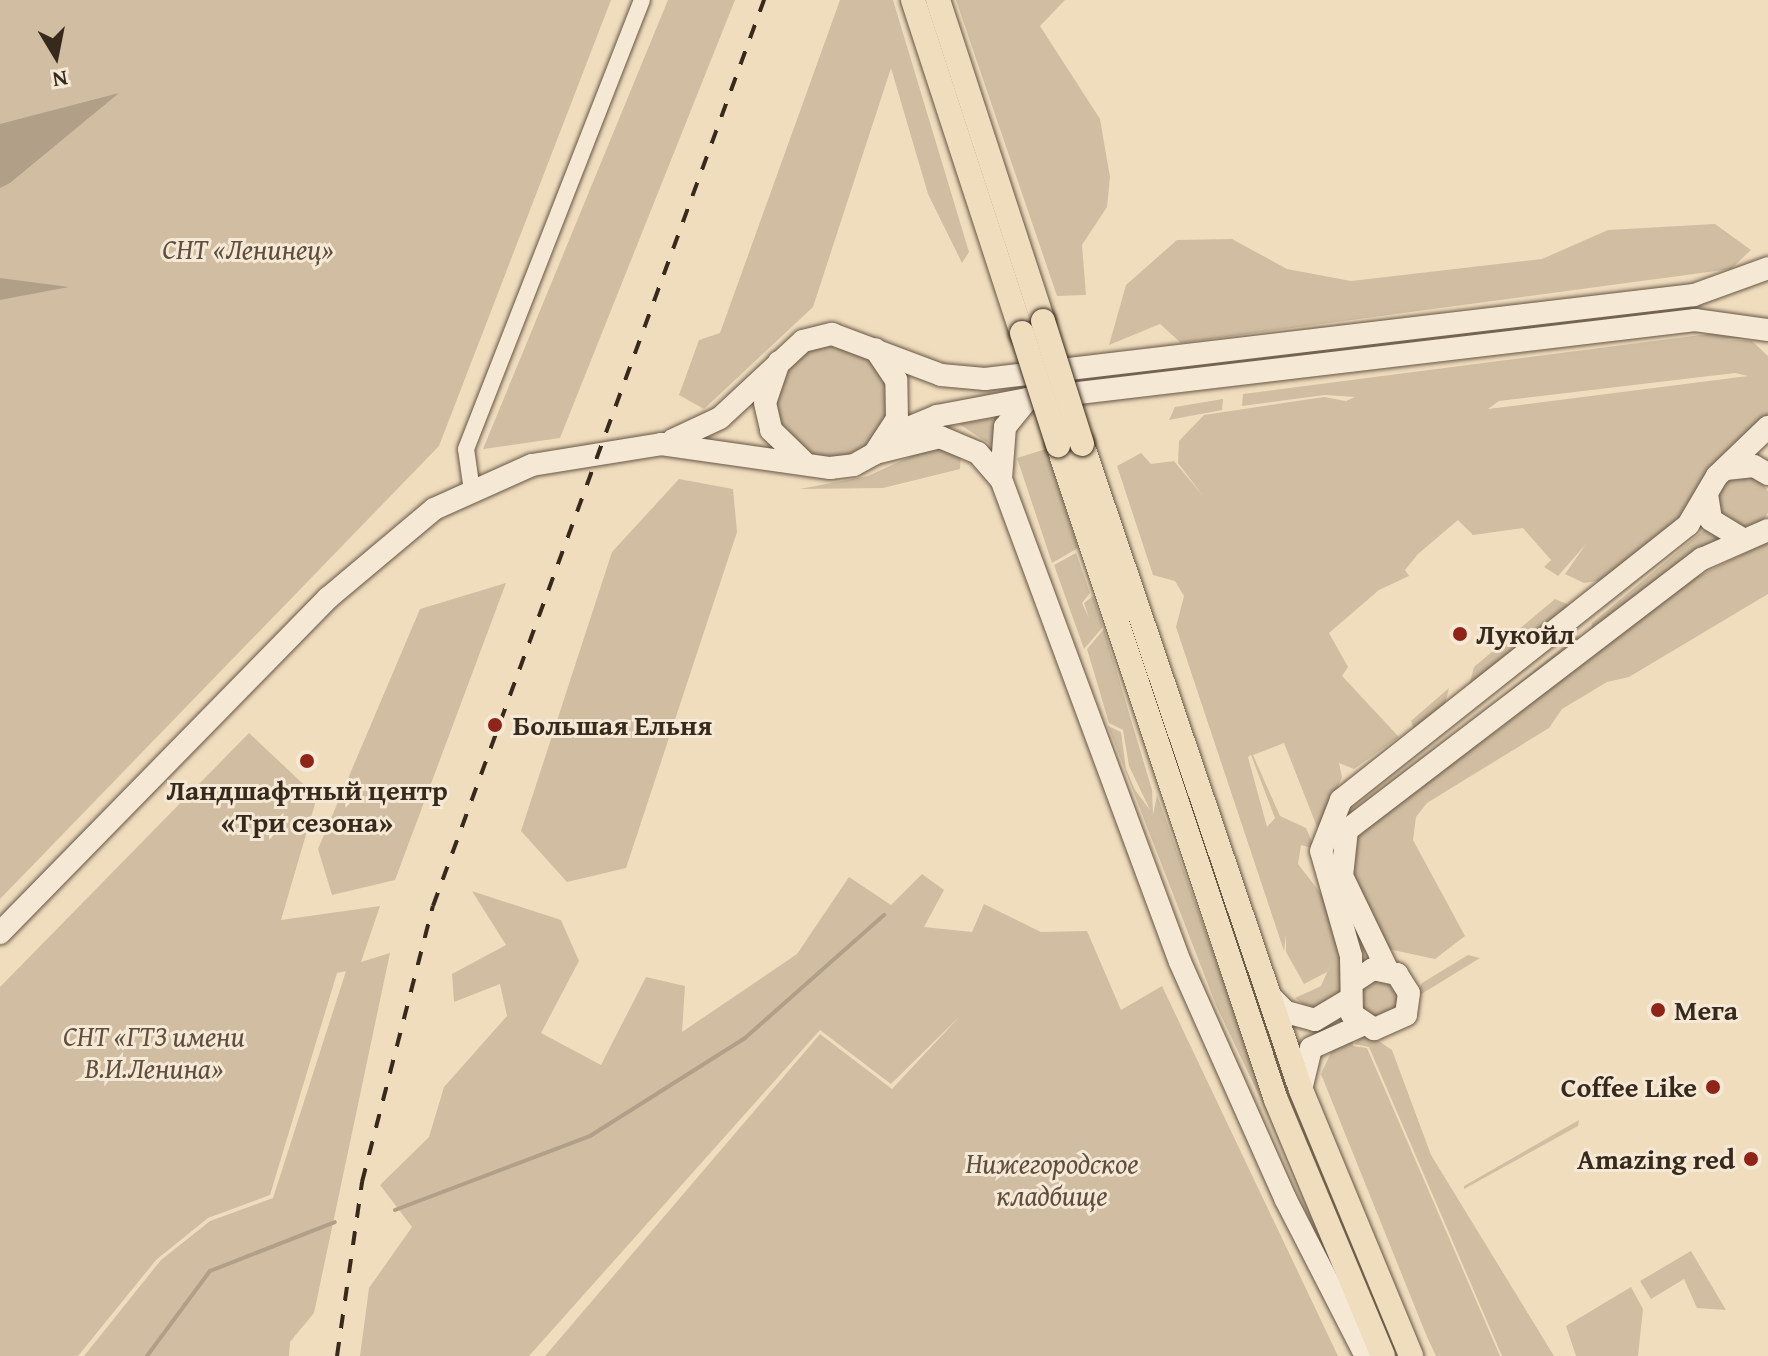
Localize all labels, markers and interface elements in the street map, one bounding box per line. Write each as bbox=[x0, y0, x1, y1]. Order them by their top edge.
north arrow bbox=[16, 16, 96, 96]
text: N bbox=[50, 63, 70, 97]
park label: СНТ «Ленинец» bbox=[162, 232, 334, 266]
place label: Лукойл bbox=[1476, 617, 1574, 651]
marker: Лукойл bbox=[1451, 625, 1469, 643]
place label: Большая Ельня bbox=[513, 708, 712, 742]
marker: Большая Ельня bbox=[484, 714, 506, 736]
marker: Ландшафтный центр «Три сезона» bbox=[298, 752, 316, 770]
place label: Ландшафтный центр «Три сезона» bbox=[166, 773, 448, 839]
place label: Мега bbox=[1674, 993, 1738, 1027]
marker: Мега bbox=[1649, 1001, 1667, 1019]
park label: СНТ «ГТЗ имени В.И.Ленина» bbox=[63, 1019, 245, 1085]
place label: Coffee Like bbox=[1561, 1070, 1697, 1104]
marker: Coffee Like bbox=[1704, 1078, 1722, 1096]
place label: Amazing red bbox=[1577, 1142, 1735, 1176]
park label: Нижегородское кладбище bbox=[966, 1146, 1138, 1212]
marker: Amazing red bbox=[1742, 1150, 1760, 1168]

